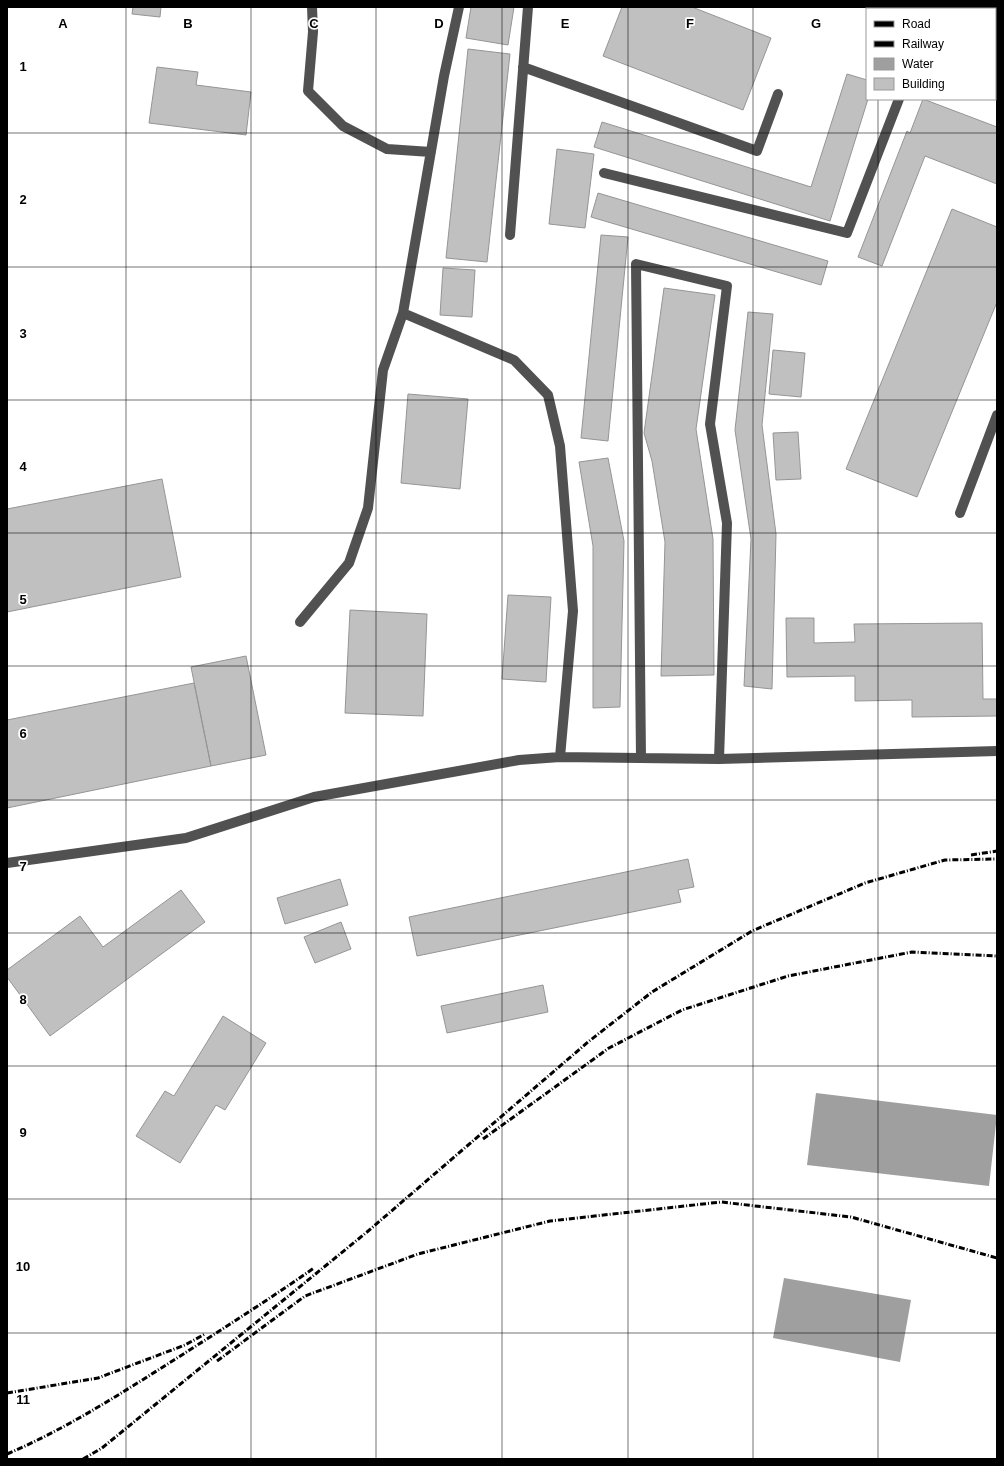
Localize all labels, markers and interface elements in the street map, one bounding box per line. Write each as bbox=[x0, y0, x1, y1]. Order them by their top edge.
legend bbox=[866, 8, 996, 100]
text: A bbox=[58, 16, 68, 31]
text: B bbox=[183, 16, 193, 31]
text: C bbox=[309, 16, 319, 31]
text: D bbox=[434, 16, 444, 31]
text: E bbox=[561, 16, 570, 31]
text: F bbox=[686, 16, 694, 31]
text: G bbox=[811, 16, 821, 31]
text: Road bbox=[902, 17, 931, 31]
text: Railway bbox=[902, 37, 944, 51]
text: Water bbox=[902, 57, 934, 71]
text: 1 bbox=[19, 59, 27, 74]
text: Building bbox=[902, 77, 945, 91]
text: 2 bbox=[19, 192, 27, 207]
text: 3 bbox=[19, 326, 27, 341]
text: 4 bbox=[19, 459, 27, 474]
text: 5 bbox=[19, 592, 27, 607]
text: 6 bbox=[19, 726, 27, 741]
text: 7 bbox=[19, 859, 27, 874]
text: 8 bbox=[19, 992, 27, 1007]
text: 9 bbox=[19, 1125, 27, 1140]
text: 10 bbox=[16, 1259, 30, 1274]
text: 11 bbox=[16, 1392, 30, 1407]

